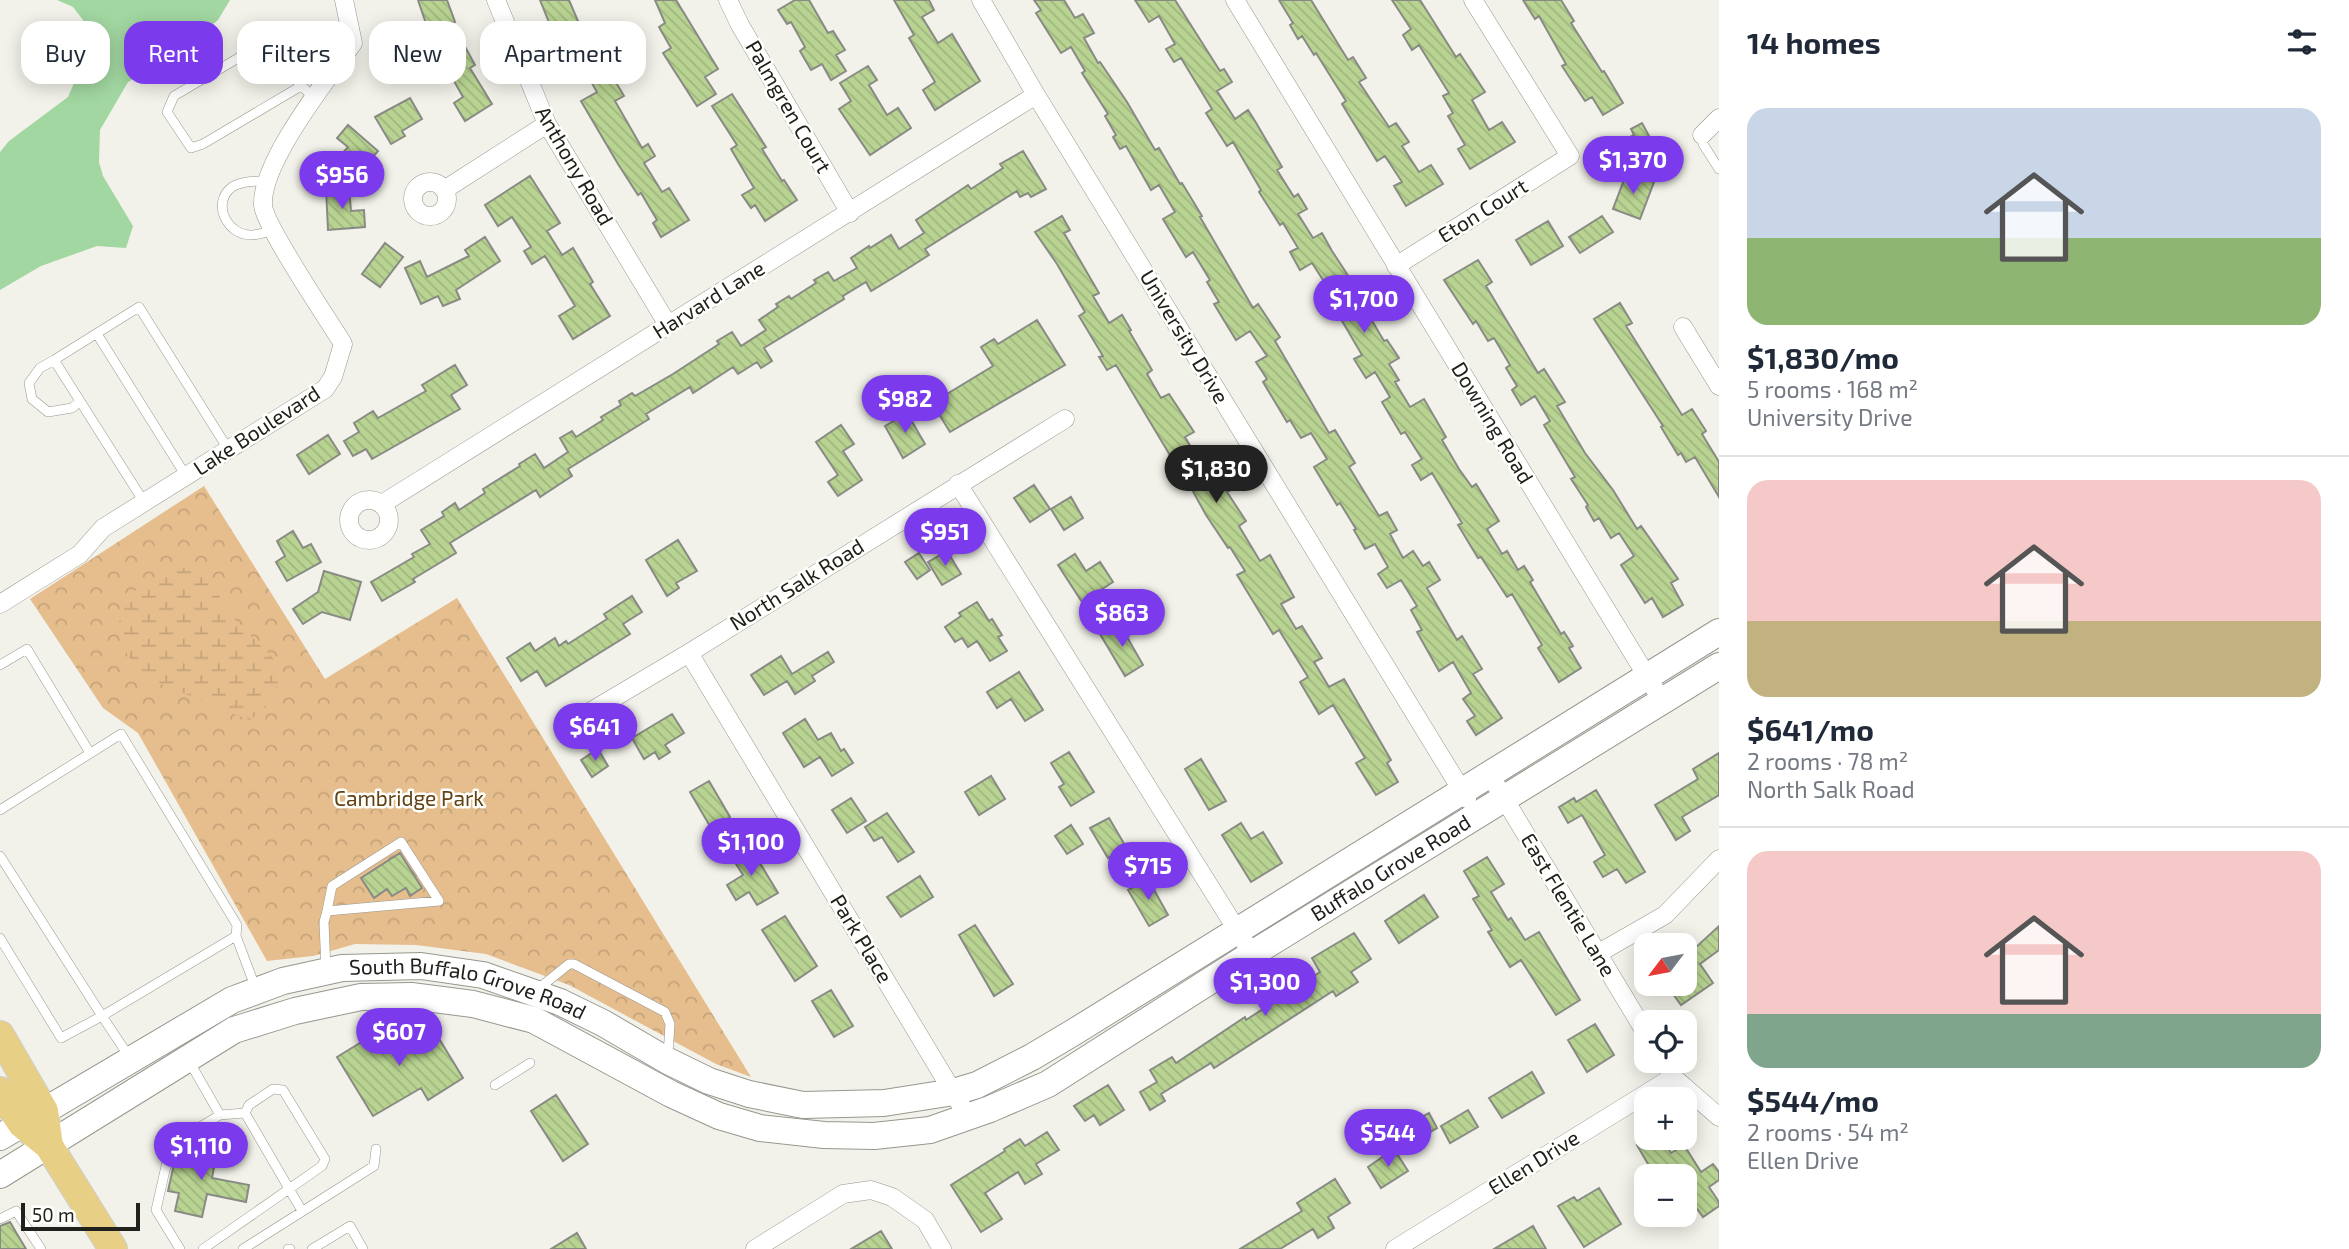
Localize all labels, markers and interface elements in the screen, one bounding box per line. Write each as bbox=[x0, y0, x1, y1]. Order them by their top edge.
chip: Buy bbox=[21, 21, 110, 84]
chip: Rent bbox=[124, 21, 223, 84]
chip: Filters bbox=[237, 21, 355, 84]
chip: New bbox=[369, 21, 466, 84]
chip: Apartment bbox=[480, 21, 646, 84]
icon: filters bbox=[2283, 23, 2321, 61]
text: 14 homes bbox=[1747, 24, 1881, 60]
street label: Palmgren Court bbox=[741, 36, 837, 177]
street label: Anthony Road bbox=[531, 101, 619, 229]
pin: $1,370 bbox=[1576, 136, 1690, 196]
text: $1,370 bbox=[1599, 145, 1667, 173]
pin: $956 bbox=[301, 152, 383, 211]
icon: home bbox=[1971, 154, 2097, 280]
text: $956 bbox=[315, 160, 369, 188]
street label: Eton Court bbox=[1433, 172, 1532, 247]
street label: Harvard Lane bbox=[648, 254, 769, 343]
street label: University Drive bbox=[1136, 265, 1235, 407]
pin: $1,700 bbox=[1307, 276, 1421, 335]
text: $1,700 bbox=[1329, 284, 1399, 312]
text: $1,830/mo bbox=[1747, 339, 1899, 375]
street label: Downing Road bbox=[1447, 357, 1539, 488]
text: 5 rooms · 168 m² bbox=[1747, 375, 1918, 403]
pin: $982 bbox=[864, 376, 946, 435]
street label: Lake Boulevard bbox=[188, 380, 324, 480]
text: $982 bbox=[878, 384, 932, 412]
text: University Drive bbox=[1747, 403, 1913, 431]
pin: $1,830 bbox=[1159, 446, 1273, 505]
text: $1,830 bbox=[1181, 454, 1251, 482]
pin: $951 bbox=[904, 508, 986, 568]
text: $951 bbox=[920, 517, 970, 545]
icon: home bbox=[1971, 526, 2097, 652]
street label: North Salk Road bbox=[725, 533, 868, 635]
pin: $863 bbox=[1081, 590, 1163, 649]
text: $863 bbox=[1095, 598, 1149, 626]
pin: $641 bbox=[554, 704, 636, 763]
text: $641/mo bbox=[1747, 711, 1874, 747]
text: $641 bbox=[569, 712, 621, 740]
text: 2 rooms · 78 m² bbox=[1747, 747, 1908, 775]
text: North Salk Road bbox=[1747, 775, 1915, 803]
park label: Cambridge Park bbox=[334, 785, 484, 810]
street label: Buffalo Grove Road bbox=[1306, 808, 1475, 926]
pin: $1,100 bbox=[694, 818, 808, 878]
text: $1,100 bbox=[718, 827, 784, 855]
street label: East Flentie Lane bbox=[1517, 828, 1622, 980]
pin: $715 bbox=[1107, 842, 1189, 902]
text: $715 bbox=[1124, 851, 1172, 879]
street label: Park Place bbox=[826, 889, 898, 987]
icon: home bbox=[1971, 897, 2097, 1023]
north arrow bbox=[1634, 933, 1698, 996]
map controls bbox=[1634, 933, 1697, 1227]
street label: South Buffalo Grove Road bbox=[349, 952, 591, 1024]
pin: $1,300 bbox=[1208, 958, 1322, 1018]
text: $1,300 bbox=[1230, 967, 1300, 995]
pin: $607 bbox=[358, 1009, 440, 1068]
button: locate bbox=[1634, 1010, 1697, 1073]
text: $607 bbox=[372, 1017, 426, 1045]
text: $544/mo bbox=[1747, 1082, 1879, 1118]
button: + bbox=[1634, 1087, 1697, 1150]
pin: $544 bbox=[1347, 1110, 1429, 1169]
text: $544 bbox=[1360, 1118, 1416, 1146]
text: 2 rooms · 54 m² bbox=[1747, 1118, 1909, 1146]
pin: $1,110 bbox=[144, 1122, 258, 1182]
street label: Ellen Drive bbox=[1483, 1124, 1583, 1199]
text: $1,110 bbox=[170, 1131, 232, 1159]
text: Ellen Drive bbox=[1747, 1146, 1859, 1174]
button: − bbox=[1634, 1164, 1697, 1227]
scale bar bbox=[21, 1200, 140, 1232]
text: 50 m bbox=[32, 1203, 75, 1226]

